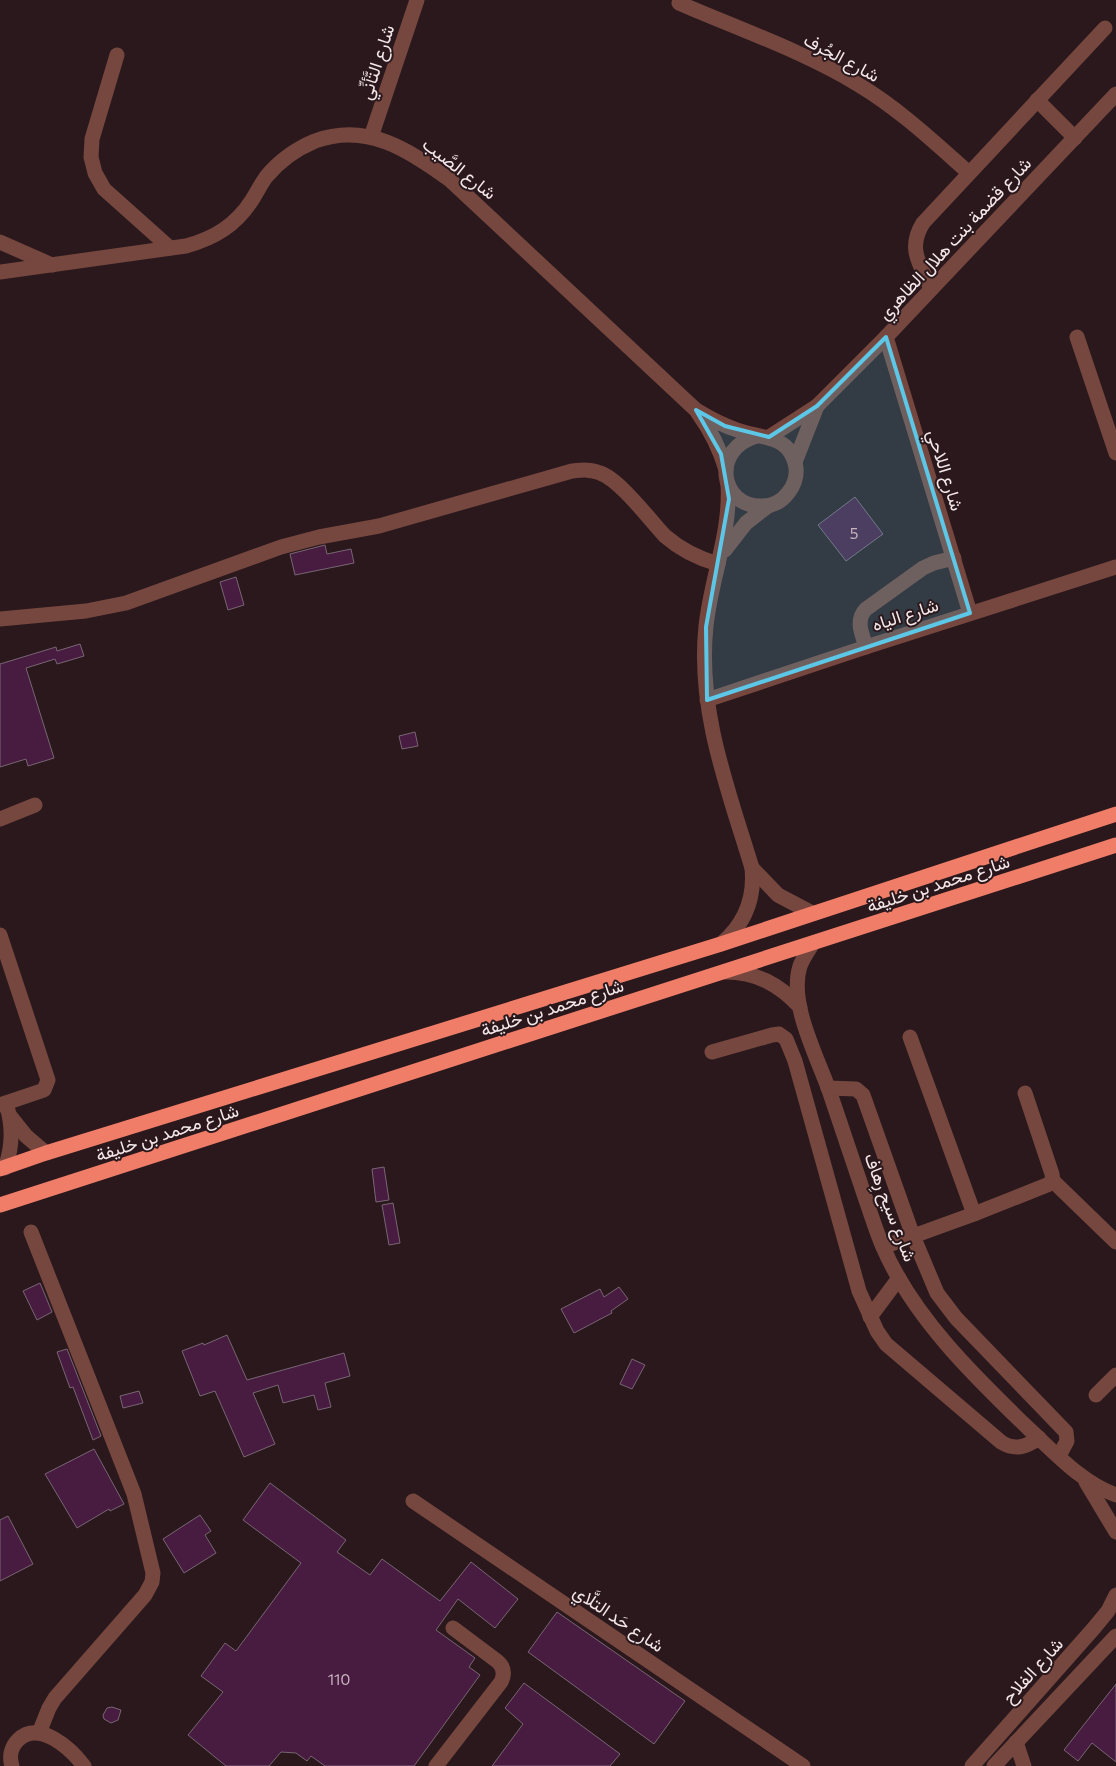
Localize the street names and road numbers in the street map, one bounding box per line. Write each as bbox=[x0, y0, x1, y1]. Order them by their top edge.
street label: شارع التَّأنِّي bbox=[354, 22, 403, 104]
street label: شارع الجُرف bbox=[799, 28, 884, 88]
street label: شارع الصَّيب bbox=[417, 132, 501, 205]
street label: شارع قضمة بنت هلال الظاهري bbox=[873, 152, 1039, 327]
street label: شارع اللاحي bbox=[918, 427, 969, 515]
street label: شارع الياه bbox=[869, 593, 942, 637]
street label: شارع محمد بن خليفة bbox=[864, 849, 1013, 918]
street label: شارع محمد بن خليفة bbox=[478, 973, 627, 1042]
street label: شارع محمد بن خليفة bbox=[93, 1098, 242, 1167]
street label: شارع سيح رِهاف bbox=[856, 1149, 922, 1266]
street label: شارع حَد التلَّاي bbox=[567, 1578, 669, 1660]
street label: شارع الفلاح bbox=[997, 1633, 1069, 1709]

